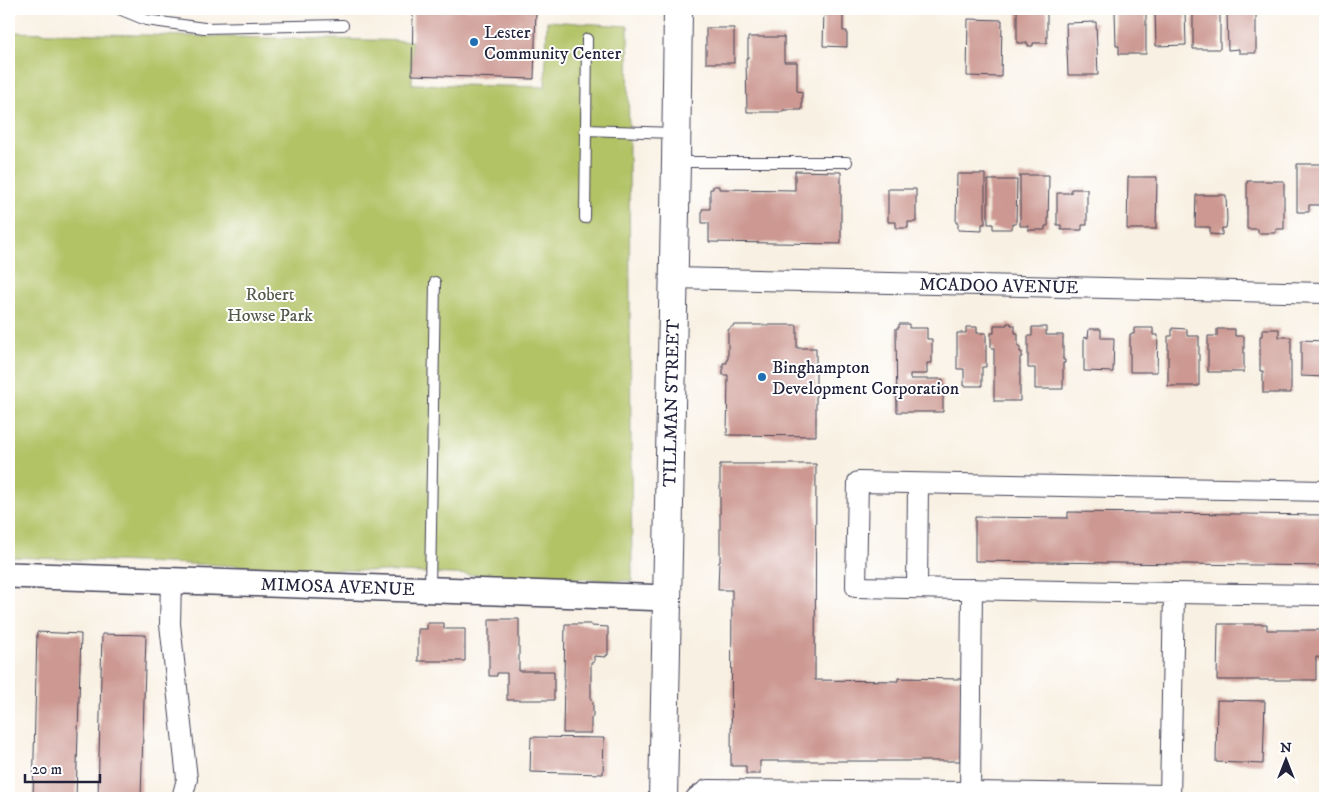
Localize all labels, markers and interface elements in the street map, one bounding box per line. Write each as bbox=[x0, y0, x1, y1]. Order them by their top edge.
place label: Lester Community Center bbox=[484, 22, 621, 65]
marker: Lester Community Center bbox=[468, 36, 480, 48]
street label: MCADOO AVENUE bbox=[919, 274, 1079, 299]
park label: Robert Howse Park bbox=[227, 284, 313, 327]
street label: TILLMAN STREET bbox=[659, 319, 685, 487]
place label: Binghampton Development Corporation bbox=[772, 357, 960, 400]
marker: Binghampton Development Corporation bbox=[756, 371, 768, 383]
street label: MIMOSA AVENUE bbox=[260, 574, 415, 601]
north arrow bbox=[1262, 734, 1312, 784]
text: N bbox=[1280, 739, 1292, 757]
scale bar bbox=[25, 752, 100, 784]
text: 20 m bbox=[32, 760, 62, 779]

